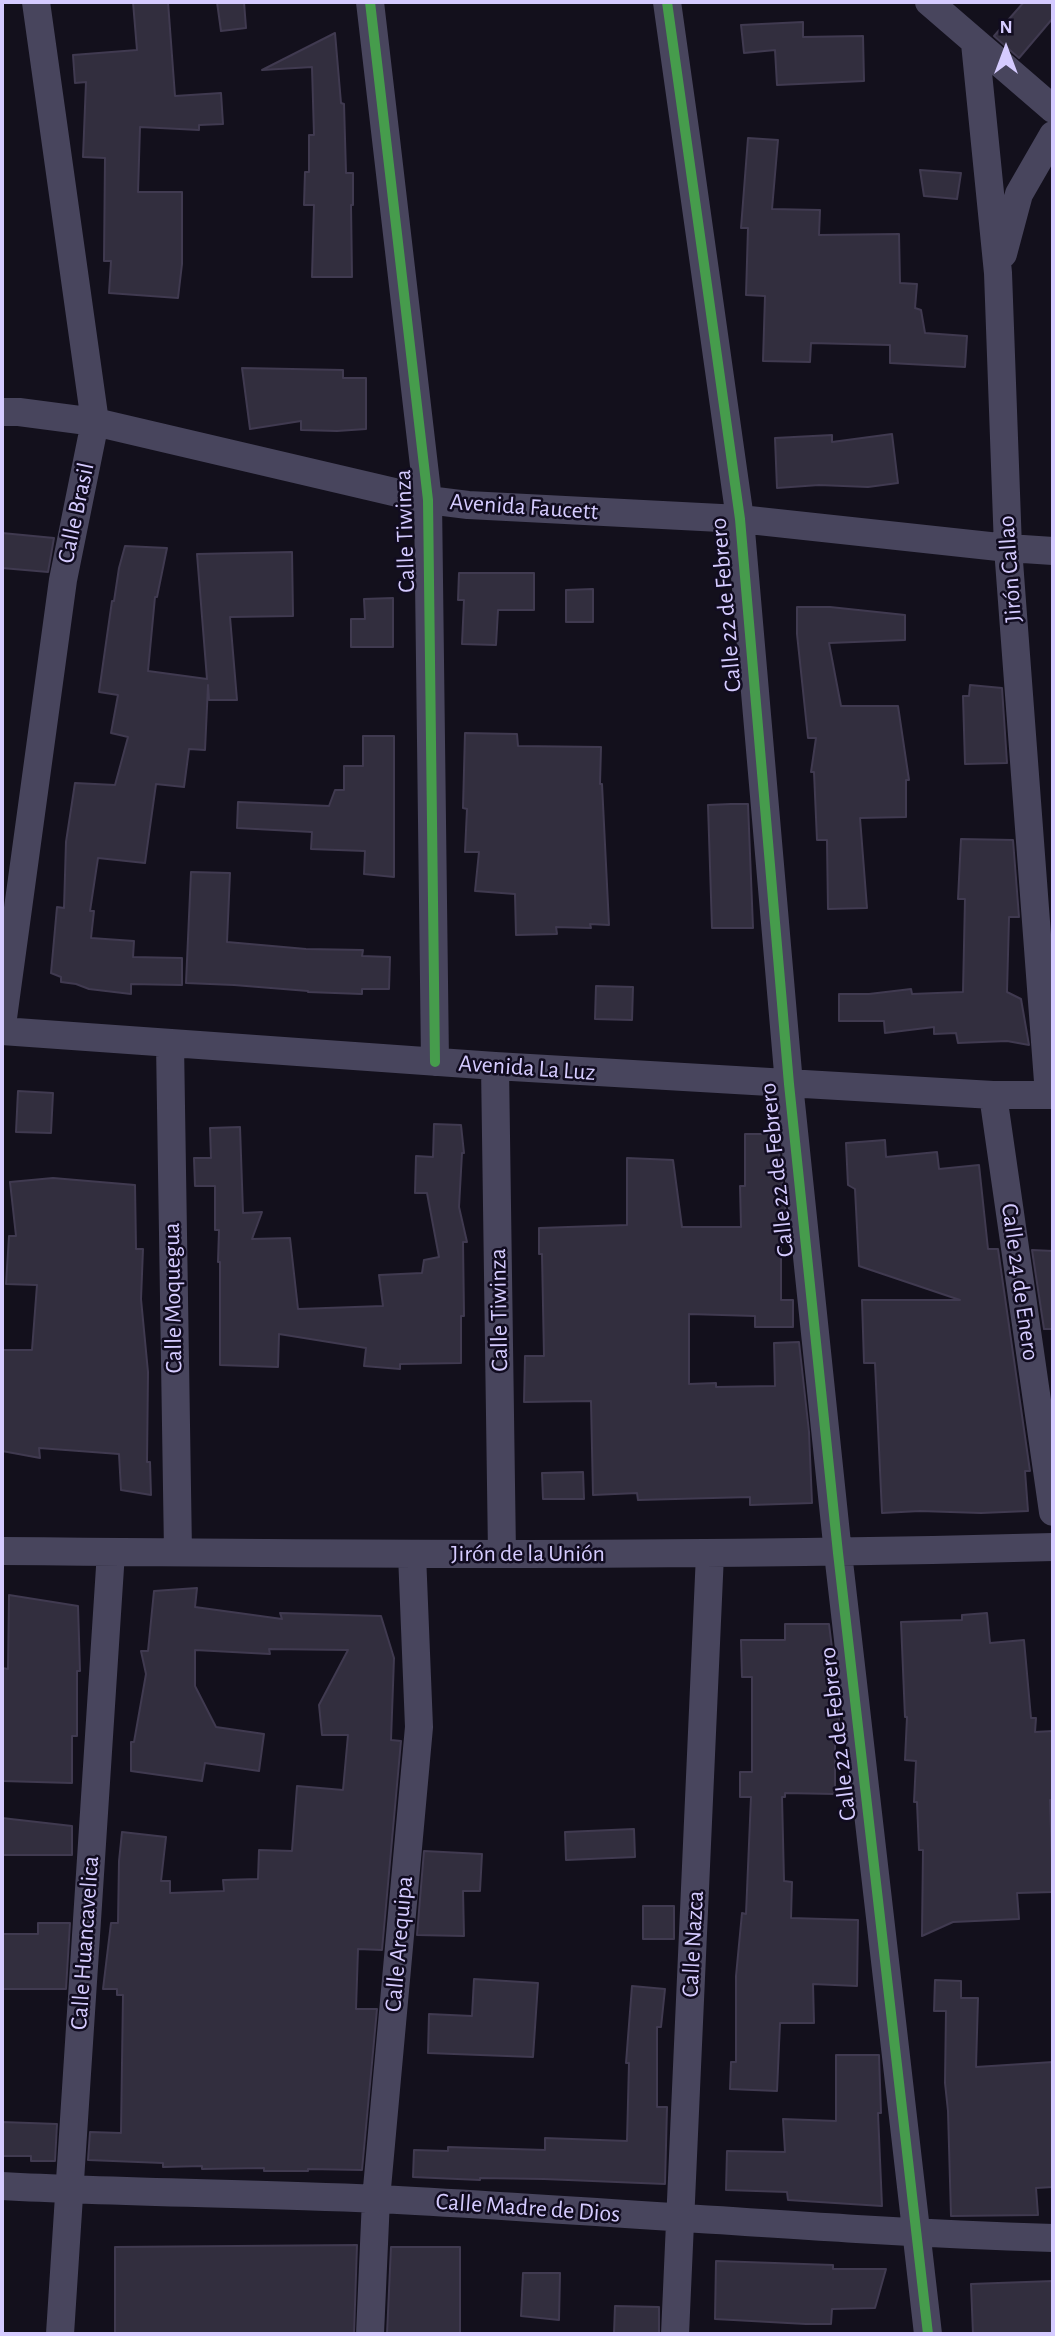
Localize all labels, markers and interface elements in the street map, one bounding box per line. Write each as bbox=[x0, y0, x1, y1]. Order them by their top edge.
north arrow bbox=[971, 14, 1041, 84]
text: N bbox=[999, 18, 1013, 37]
street label: Calle Brasil bbox=[51, 460, 101, 566]
street label: Calle Tiwinza bbox=[388, 469, 422, 593]
street label: Avenida Faucett bbox=[449, 487, 599, 527]
street label: Jirón Callao bbox=[992, 515, 1028, 623]
street label: Calle 22 de Febrero bbox=[704, 517, 748, 693]
street label: Avenida La Luz bbox=[458, 1049, 596, 1087]
street label: Calle 22 de Febrero bbox=[754, 1082, 800, 1258]
street label: Calle 24 de Enero bbox=[995, 1201, 1045, 1363]
street label: Calle Moquegua bbox=[157, 1222, 189, 1374]
street label: Calle Tiwinza bbox=[484, 1248, 514, 1372]
street label: Jirón de la Unión bbox=[451, 1540, 605, 1568]
street label: Calle 22 de Febrero bbox=[813, 1646, 863, 1822]
street label: Calle Huancavelica bbox=[65, 1855, 105, 2031]
street label: Calle Arequipa bbox=[379, 1875, 419, 2013]
street label: Calle Nazca bbox=[676, 1890, 710, 1998]
street label: Calle Madre de Dios bbox=[435, 2187, 621, 2229]

